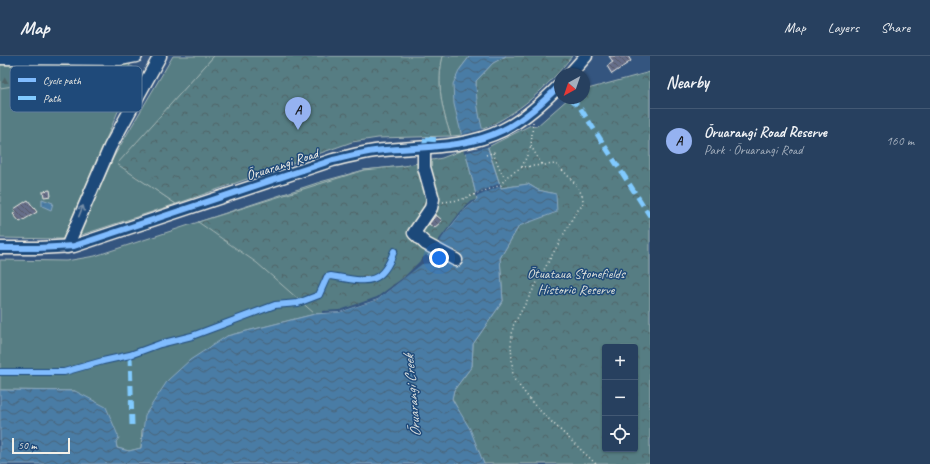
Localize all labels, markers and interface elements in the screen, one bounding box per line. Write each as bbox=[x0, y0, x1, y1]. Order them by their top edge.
text: Map bbox=[20, 16, 50, 40]
text: Map bbox=[784, 19, 806, 36]
text: Layers bbox=[828, 19, 859, 36]
text: Share bbox=[881, 19, 910, 36]
legend bbox=[10, 66, 142, 112]
north arrow bbox=[554, 68, 590, 104]
text: Nearby bbox=[666, 72, 709, 93]
text: Cycle path bbox=[43, 73, 82, 87]
text: Path bbox=[43, 91, 62, 105]
pin: A bbox=[285, 97, 311, 130]
text: Ōruarangi Road Reserve bbox=[704, 123, 827, 142]
text: A bbox=[676, 133, 682, 149]
text: 160 m bbox=[886, 133, 914, 149]
text: Park · Ōruarangi Road bbox=[704, 142, 803, 158]
street label: Ōruarangi Road bbox=[244, 144, 323, 184]
one-way arrow bbox=[78, 205, 85, 217]
your location bbox=[429, 248, 449, 268]
park label: Ōtuataua Stonefields Historic Reserve bbox=[527, 265, 626, 298]
map controls bbox=[602, 344, 638, 452]
button: + bbox=[602, 344, 638, 380]
water label: Ōruarangi Creek bbox=[399, 351, 426, 438]
button: − bbox=[602, 380, 638, 416]
button: locate bbox=[602, 416, 638, 452]
scale bar bbox=[12, 436, 70, 455]
text: 50 m bbox=[18, 438, 37, 452]

